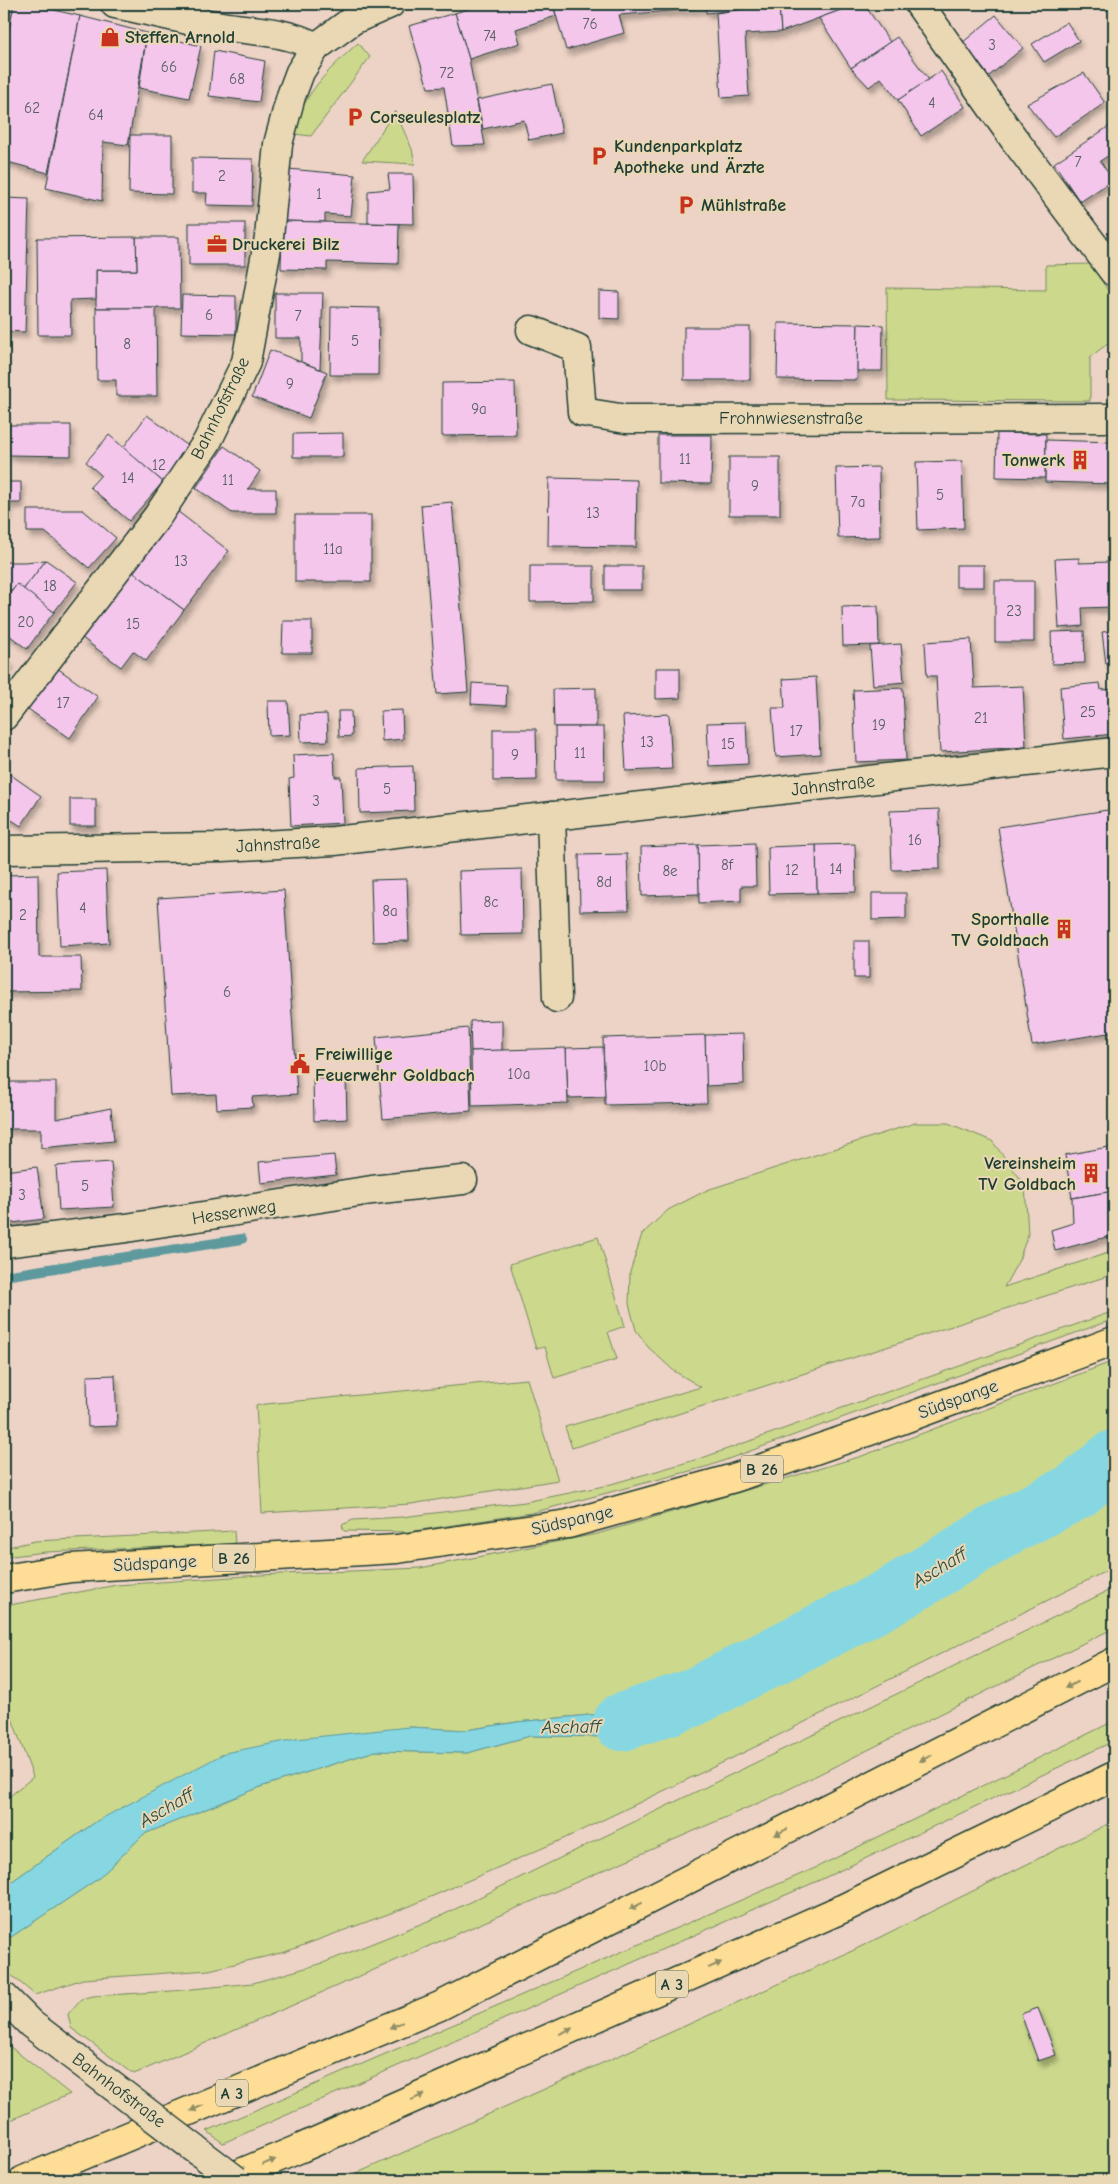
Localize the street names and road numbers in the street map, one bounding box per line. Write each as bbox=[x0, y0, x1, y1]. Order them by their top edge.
street label: Bahnhofstraße bbox=[187, 354, 254, 463]
street label: Frohnwiesenstraße bbox=[719, 408, 863, 429]
street label: Jahnstraße bbox=[790, 771, 876, 800]
street label: Jahnstraße bbox=[235, 832, 321, 857]
street label: Hessenweg bbox=[190, 1195, 278, 1230]
street label: Südspange bbox=[915, 1375, 1001, 1424]
road number: B 26 bbox=[741, 1456, 783, 1482]
street label: Südspange bbox=[529, 1501, 615, 1540]
road number: B 26 bbox=[213, 1545, 255, 1572]
street label: Südspange bbox=[113, 1551, 197, 1576]
road number: A 3 bbox=[656, 1970, 688, 1998]
street label: Bahnhofstraße bbox=[68, 2048, 169, 2132]
road number: A 3 bbox=[216, 2080, 248, 2106]

